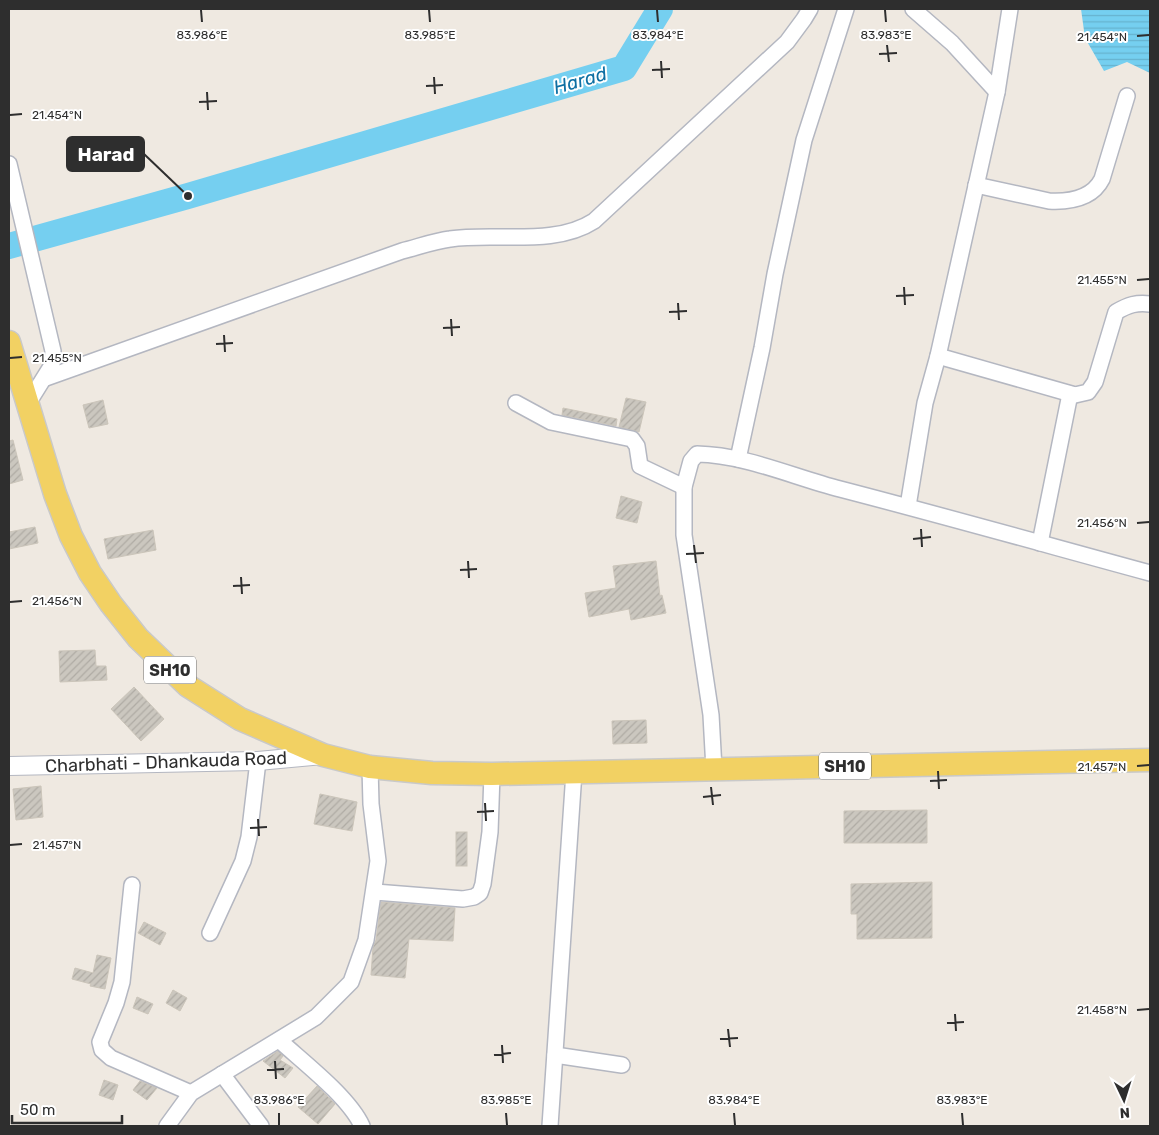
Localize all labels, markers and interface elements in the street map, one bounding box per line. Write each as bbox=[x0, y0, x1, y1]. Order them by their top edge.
text: 83.986°E bbox=[176, 28, 228, 42]
text: 83.985°E bbox=[404, 28, 456, 42]
text: 83.984°E bbox=[632, 28, 684, 42]
text: 83.983°E bbox=[860, 28, 912, 42]
text: 21.454°N bbox=[1077, 30, 1127, 44]
water label: Harad bbox=[551, 62, 610, 99]
text: 21.454°N bbox=[32, 108, 82, 122]
callout: Harad bbox=[67, 137, 144, 171]
text: Harad bbox=[77, 143, 135, 166]
text: 21.455°N bbox=[1077, 273, 1127, 287]
text: 21.455°N bbox=[32, 351, 82, 365]
text: 21.456°N bbox=[1077, 516, 1127, 530]
text: 21.456°N bbox=[32, 594, 82, 608]
road number: SH10 bbox=[144, 656, 196, 684]
street label: Charbhati - Dhankauda Road bbox=[45, 747, 287, 777]
road number: SH10 bbox=[819, 752, 871, 779]
text: 21.457°N bbox=[1078, 760, 1126, 774]
text: 21.457°N bbox=[33, 838, 81, 852]
text: 21.458°N bbox=[1077, 1003, 1127, 1017]
north arrow bbox=[1099, 1075, 1149, 1125]
scale bar bbox=[12, 1092, 122, 1124]
text: 83.986°E bbox=[253, 1093, 305, 1107]
text: 83.985°E bbox=[480, 1093, 532, 1107]
text: 83.984°E bbox=[708, 1093, 760, 1107]
text: 83.983°E bbox=[936, 1093, 988, 1107]
text: 50 m bbox=[20, 1101, 55, 1119]
text: N bbox=[1119, 1104, 1130, 1121]

